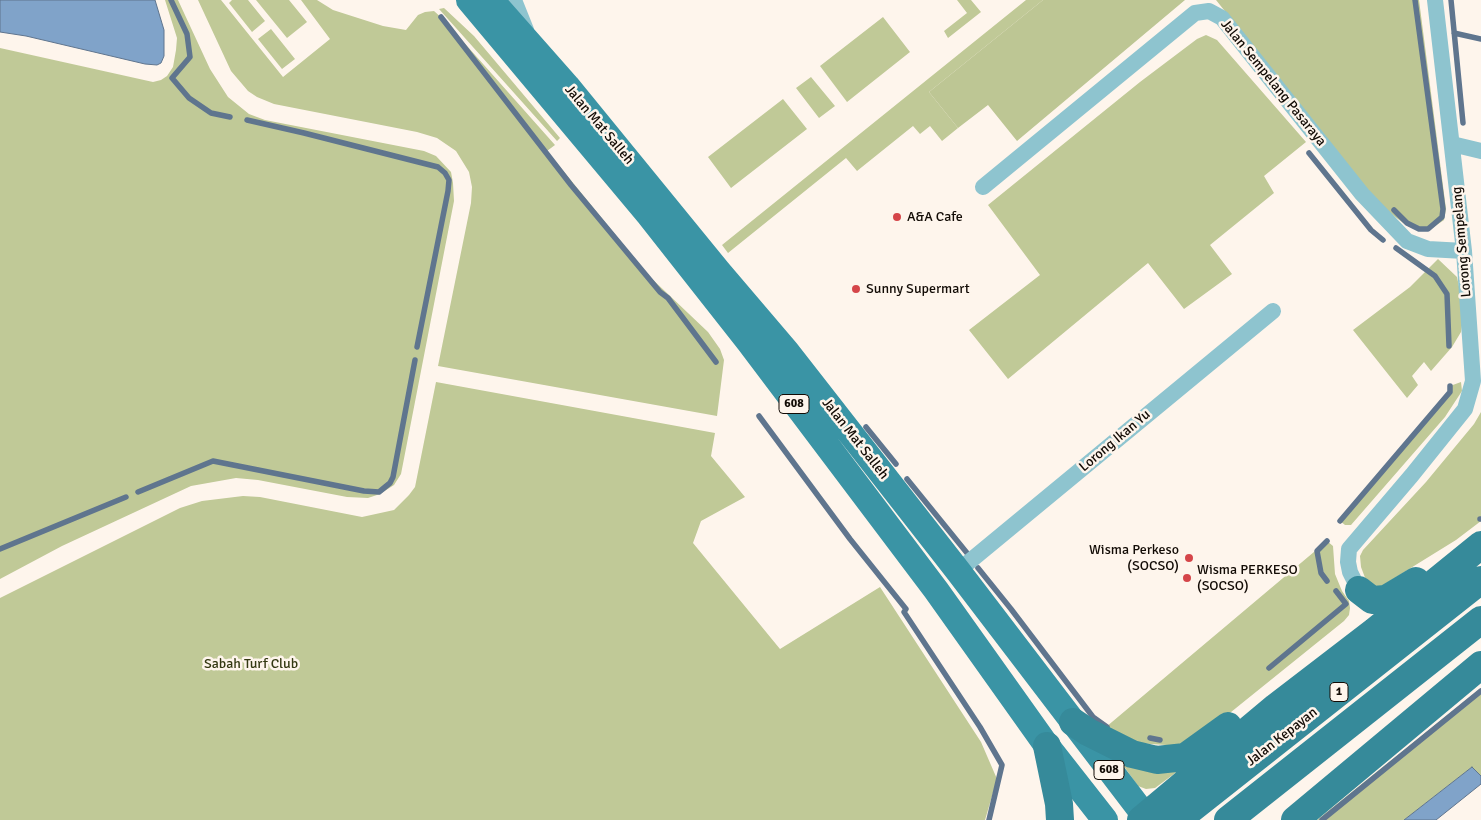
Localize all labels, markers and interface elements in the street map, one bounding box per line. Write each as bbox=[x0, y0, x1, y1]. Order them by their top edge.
street label: Jalan Sempelang Pasaraya bbox=[1217, 16, 1329, 150]
street label: Jalan Mat Salleh bbox=[561, 82, 637, 168]
street label: Lorong Sempelang bbox=[1449, 186, 1475, 298]
place label: A&A Cafe bbox=[907, 209, 963, 225]
marker: A&A Cafe bbox=[891, 211, 903, 223]
place label: Sunny Supermart bbox=[866, 281, 970, 297]
marker: Sunny Supermart bbox=[850, 283, 862, 295]
road number: 608 bbox=[779, 394, 809, 414]
street label: Jalan Mat Salleh bbox=[818, 395, 892, 483]
street label: Lorong Ikan Yu bbox=[1076, 406, 1154, 476]
place label: Wisma Perkeso (SOCSO) bbox=[1089, 542, 1179, 574]
marker: Wisma Perkeso (SOCSO) bbox=[1183, 552, 1195, 564]
place label: Wisma PERKESO (SOCSO) bbox=[1197, 562, 1298, 594]
marker: Wisma PERKESO (SOCSO) bbox=[1181, 572, 1193, 584]
park label: Sabah Turf Club bbox=[204, 656, 298, 672]
road number: 1 bbox=[1330, 682, 1348, 702]
street label: Jalan Kepayan bbox=[1243, 704, 1321, 770]
road number: 608 bbox=[1094, 760, 1124, 780]

